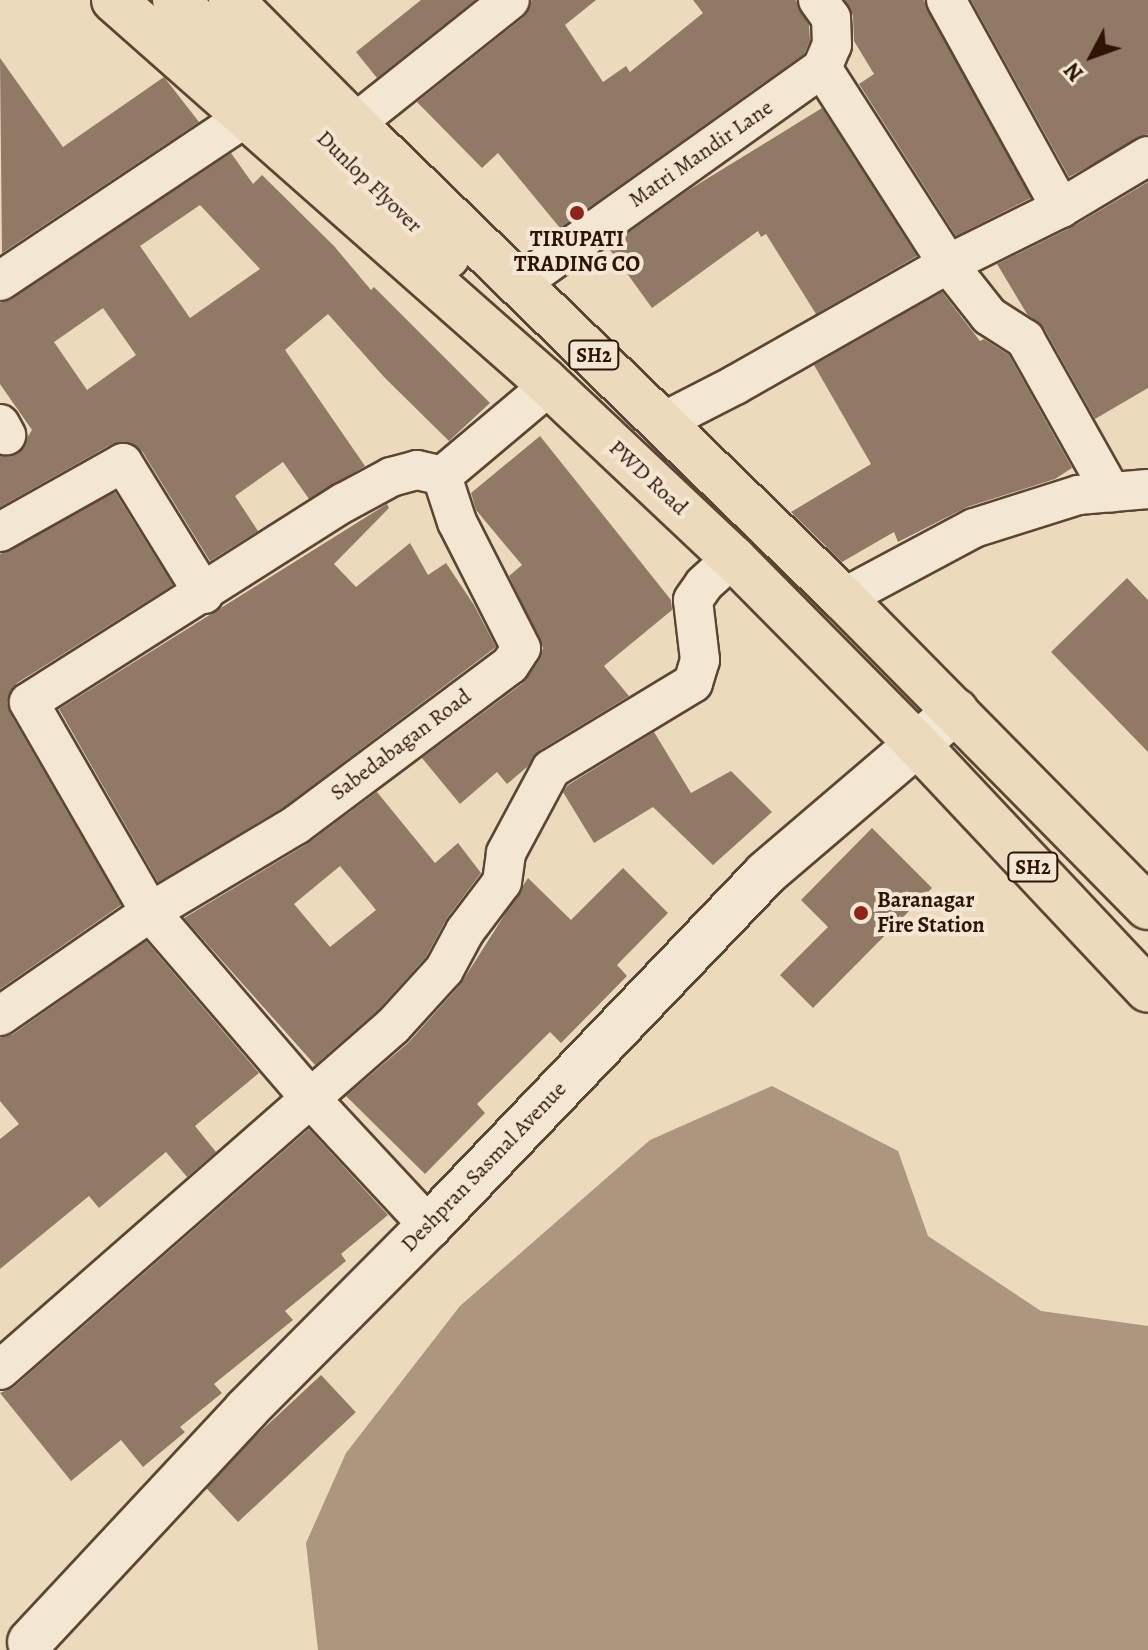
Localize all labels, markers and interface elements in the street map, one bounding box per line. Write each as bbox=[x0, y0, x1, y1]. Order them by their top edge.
north arrow bbox=[1052, 16, 1132, 96]
text: N bbox=[1057, 56, 1090, 88]
street label: Matri Mandir Lane bbox=[624, 95, 778, 213]
street label: Dunlop Flyover bbox=[311, 125, 427, 239]
marker: TIRUPATI TRADING CO bbox=[568, 204, 586, 222]
place label: TIRUPATI TRADING CO bbox=[514, 226, 640, 278]
road number: SH2 bbox=[568, 339, 620, 371]
street label: PWD Road bbox=[603, 435, 693, 521]
street label: Sabedabagan Road bbox=[325, 684, 477, 806]
road number: SH2 bbox=[1007, 851, 1059, 883]
place label: Baranagar Fire Station bbox=[877, 887, 985, 938]
marker: Baranagar Fire Station bbox=[852, 904, 870, 922]
street label: Deshpran Sasmal Avenue bbox=[396, 1076, 572, 1258]

